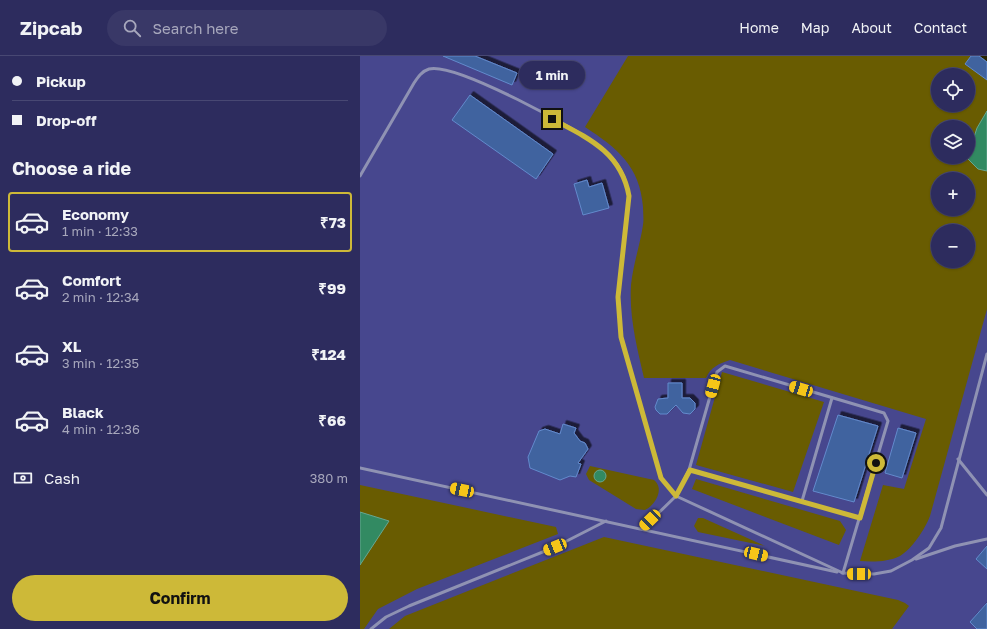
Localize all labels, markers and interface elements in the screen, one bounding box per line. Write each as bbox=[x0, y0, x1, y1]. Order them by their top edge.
search box bbox=[107, 10, 387, 46]
text: Zipcab bbox=[20, 16, 83, 39]
icon: search bbox=[121, 17, 143, 39]
text: Search here bbox=[153, 19, 238, 37]
text: Home bbox=[739, 19, 779, 36]
text: Map bbox=[801, 19, 829, 36]
text: About bbox=[851, 19, 892, 36]
text: Contact bbox=[914, 19, 967, 36]
callout: 1 min bbox=[519, 61, 585, 89]
text: 1 min bbox=[536, 67, 568, 83]
map controls bbox=[931, 68, 975, 268]
button: locate bbox=[931, 68, 975, 112]
text: Pickup bbox=[36, 72, 86, 90]
route end bbox=[543, 110, 561, 128]
text: Drop-off bbox=[36, 111, 96, 129]
button: layers bbox=[931, 120, 975, 164]
text: Choose a ride bbox=[12, 157, 131, 179]
button: + bbox=[931, 172, 975, 216]
icon: car bbox=[14, 204, 50, 240]
text: Economy bbox=[62, 205, 129, 223]
text: ₹73 bbox=[320, 213, 346, 231]
text: 1 min · 12:33 bbox=[62, 223, 138, 239]
button: − bbox=[931, 224, 975, 268]
icon: car bbox=[14, 270, 50, 306]
text: Comfort bbox=[62, 271, 121, 289]
text: ₹99 bbox=[318, 279, 346, 297]
text: 2 min · 12:34 bbox=[62, 289, 139, 305]
icon: car bbox=[14, 336, 50, 372]
text: XL bbox=[62, 337, 81, 355]
text: ₹124 bbox=[311, 345, 346, 363]
text: 3 min · 12:35 bbox=[62, 355, 139, 371]
car bbox=[704, 373, 722, 399]
car bbox=[788, 380, 814, 398]
icon: car bbox=[14, 402, 50, 438]
text: Black bbox=[62, 403, 104, 421]
text: ₹66 bbox=[318, 411, 346, 429]
text: 4 min · 12:36 bbox=[62, 421, 140, 437]
route start bbox=[867, 454, 885, 472]
icon: cash bbox=[12, 467, 34, 489]
text: Cash bbox=[44, 469, 80, 487]
text: 380 m bbox=[310, 470, 348, 486]
car bbox=[449, 482, 475, 498]
car bbox=[637, 507, 663, 533]
car bbox=[542, 537, 568, 557]
car bbox=[743, 545, 769, 563]
car bbox=[847, 568, 871, 580]
button: Confirm bbox=[12, 575, 348, 621]

